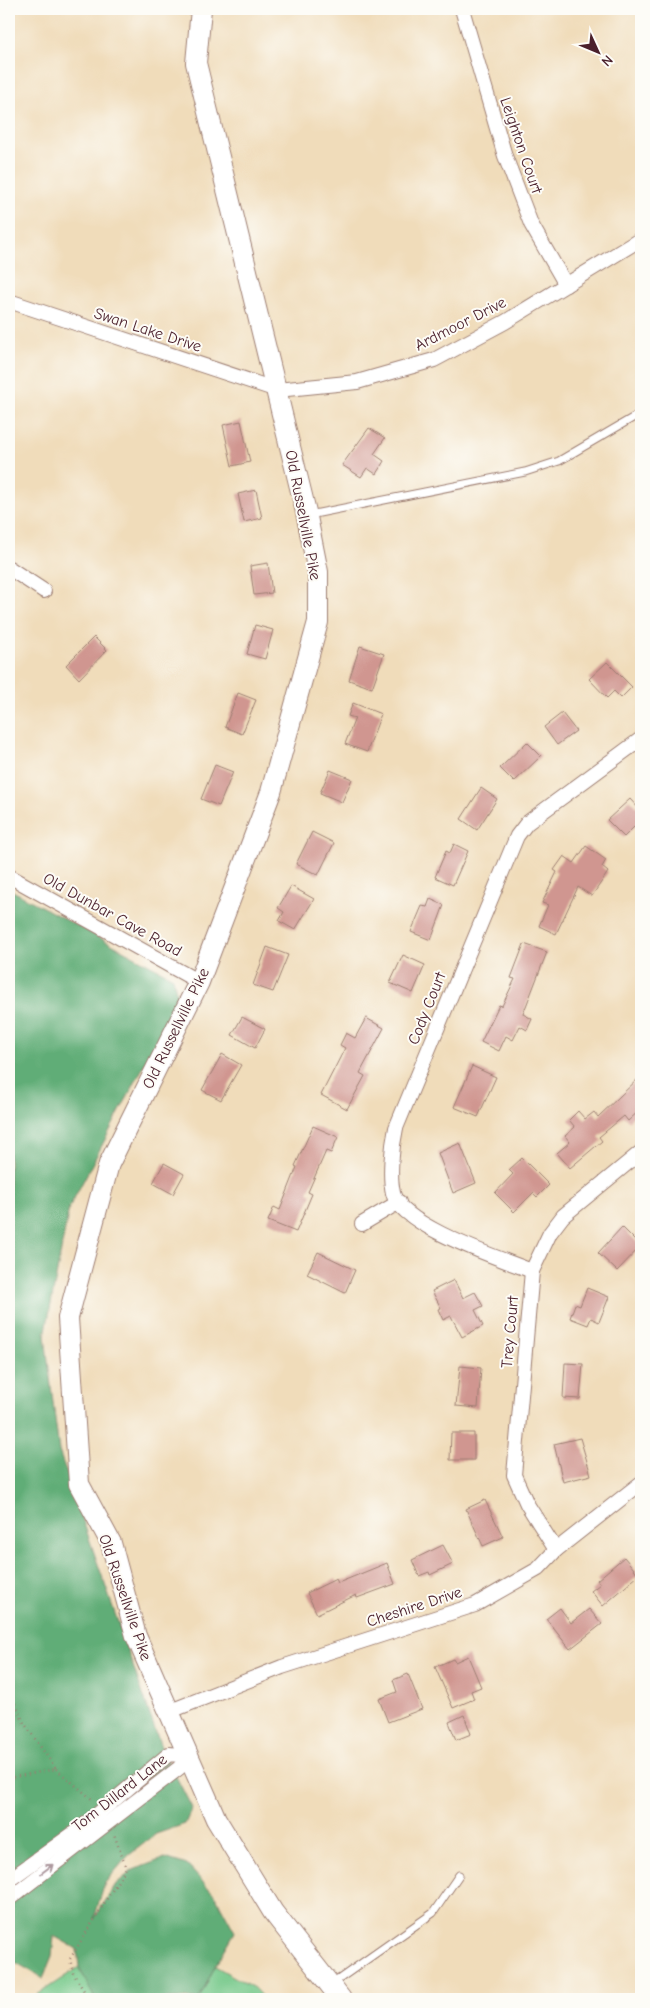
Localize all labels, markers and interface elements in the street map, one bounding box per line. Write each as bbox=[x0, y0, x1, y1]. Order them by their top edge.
north arrow bbox=[572, 28, 622, 78]
text: N bbox=[598, 51, 616, 70]
street label: Leighton Court bbox=[496, 95, 546, 196]
street label: Ardmoor Drive bbox=[412, 293, 509, 355]
street label: Swan Lake Drive bbox=[92, 304, 204, 356]
street label: Old Russellville Pike bbox=[282, 449, 324, 582]
street label: Old Dunbar Cave Road bbox=[40, 869, 185, 960]
street label: Old Russellville Pike bbox=[139, 965, 213, 1092]
street label: Cody Court bbox=[404, 969, 450, 1047]
street label: Trey Court bbox=[498, 1295, 522, 1369]
street label: Old Russellville Pike bbox=[95, 1532, 155, 1663]
street label: Cheshire Drive bbox=[364, 1583, 464, 1631]
street label: Tom Dillard Lane bbox=[69, 1750, 171, 1835]
one-way arrow bbox=[41, 1864, 54, 1875]

